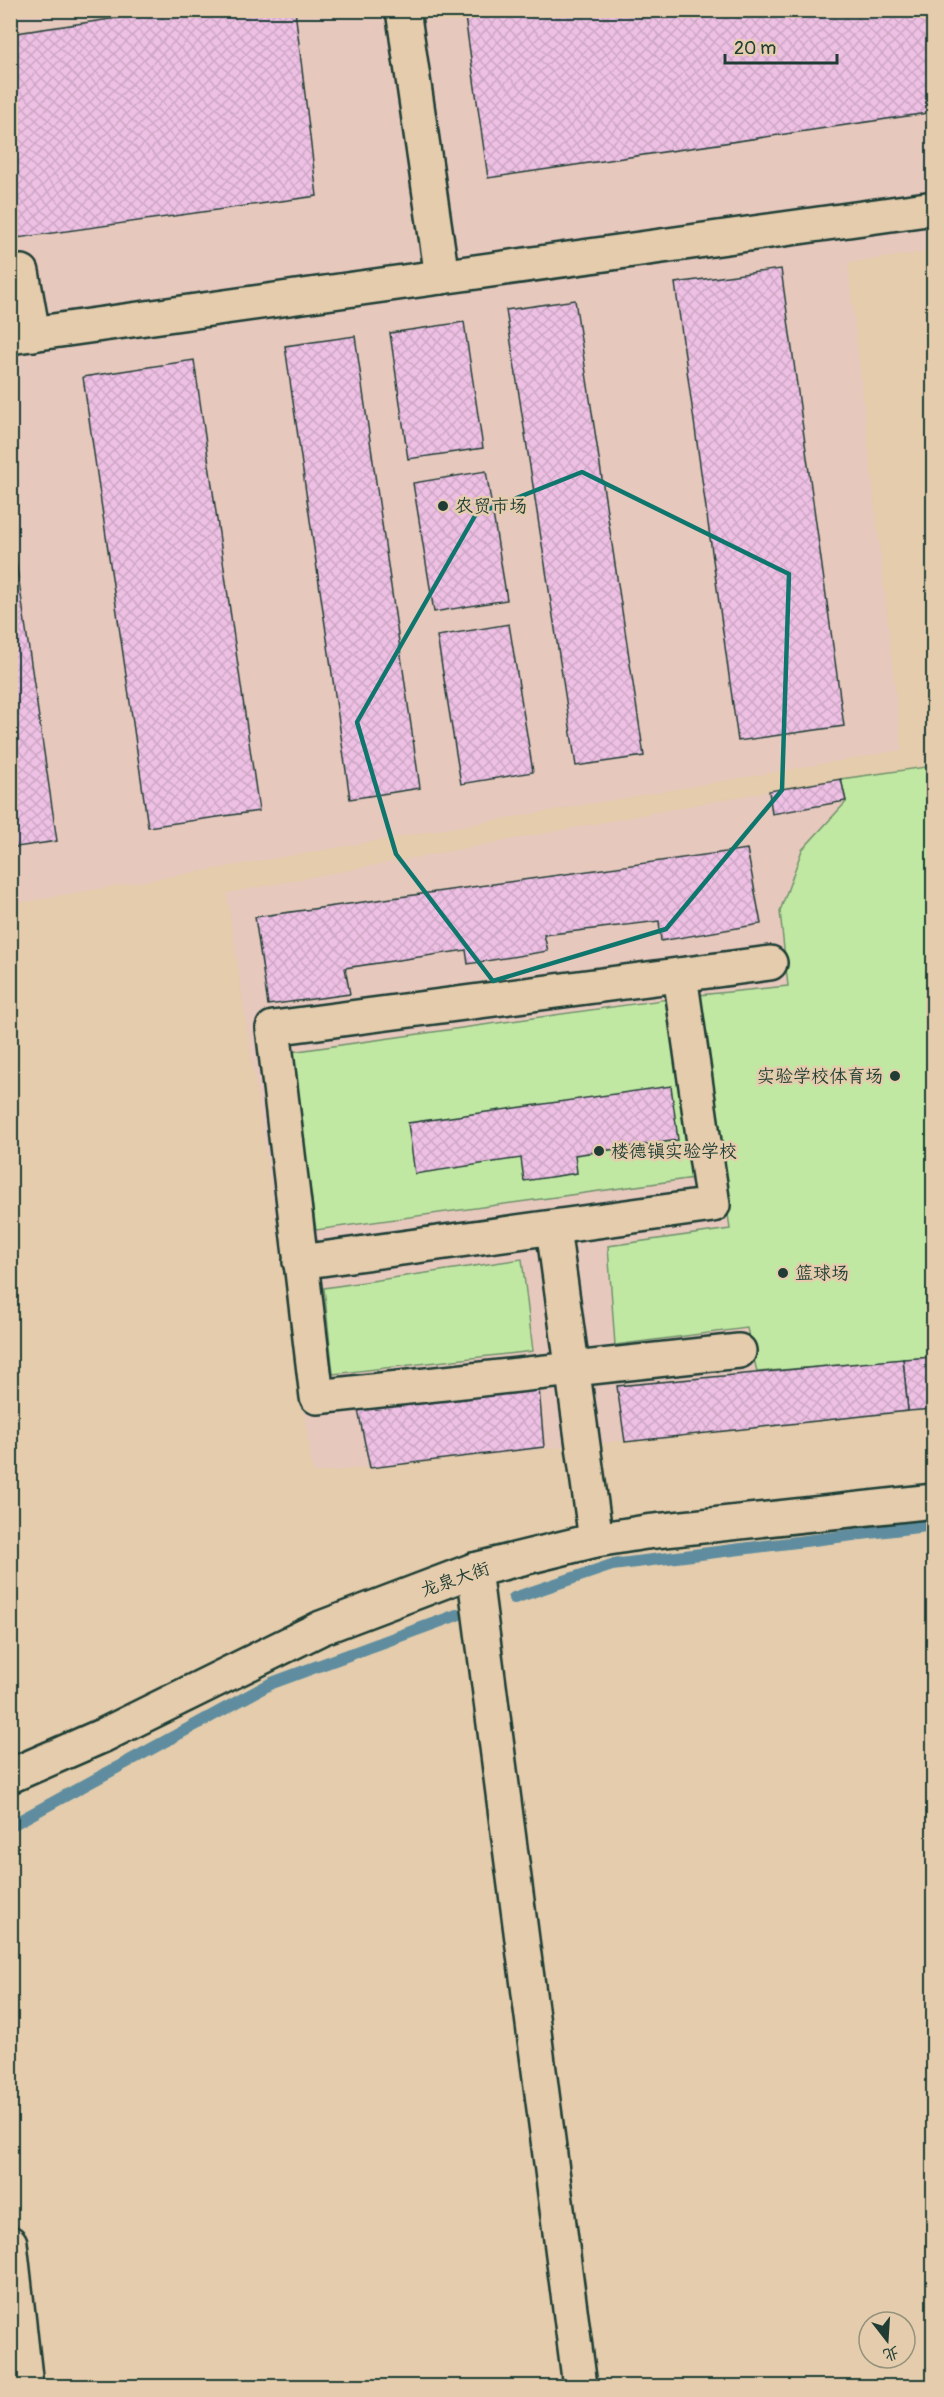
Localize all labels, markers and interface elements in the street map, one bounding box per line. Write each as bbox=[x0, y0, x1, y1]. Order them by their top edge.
scale bar bbox=[725, 27, 838, 65]
text: 20 m bbox=[734, 37, 776, 60]
place label: 农贸市场 bbox=[455, 495, 527, 518]
marker: 农贸市场 bbox=[436, 499, 450, 513]
place label: 实验学校体育场 bbox=[757, 1065, 883, 1088]
marker: 实验学校体育场 bbox=[888, 1069, 902, 1083]
place label: 楼德镇实验学校 bbox=[611, 1140, 737, 1163]
marker: 楼德镇实验学校 bbox=[592, 1144, 606, 1158]
place label: 篮球场 bbox=[795, 1262, 849, 1285]
marker: 篮球场 bbox=[776, 1266, 790, 1280]
street label: 龙泉大街 bbox=[417, 1557, 493, 1602]
north arrow bbox=[857, 2310, 917, 2370]
text: 北 bbox=[881, 2341, 902, 2365]

